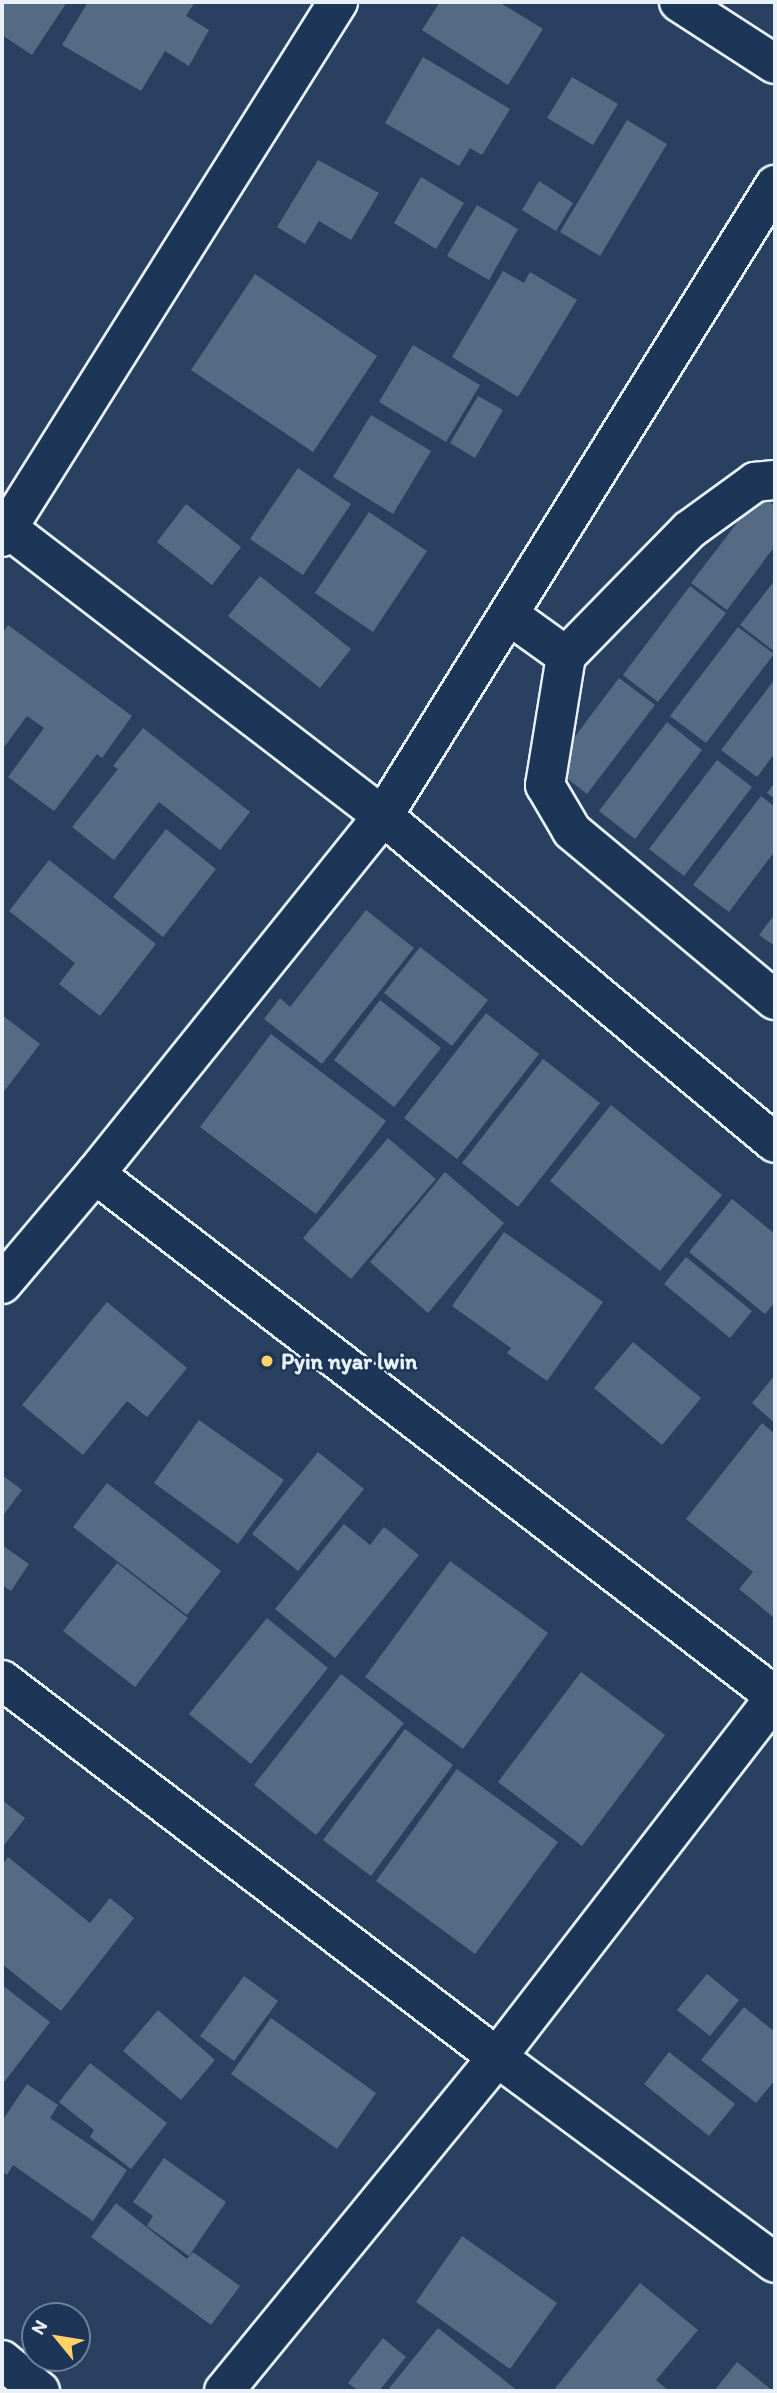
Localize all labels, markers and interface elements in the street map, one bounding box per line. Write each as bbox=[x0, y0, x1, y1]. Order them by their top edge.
place label: Pyin nyar lwin bbox=[281, 1347, 419, 1375]
marker: Pyin nyar lwin bbox=[259, 1353, 275, 1369]
north arrow bbox=[21, 2302, 91, 2372]
text: N bbox=[26, 2316, 52, 2339]

